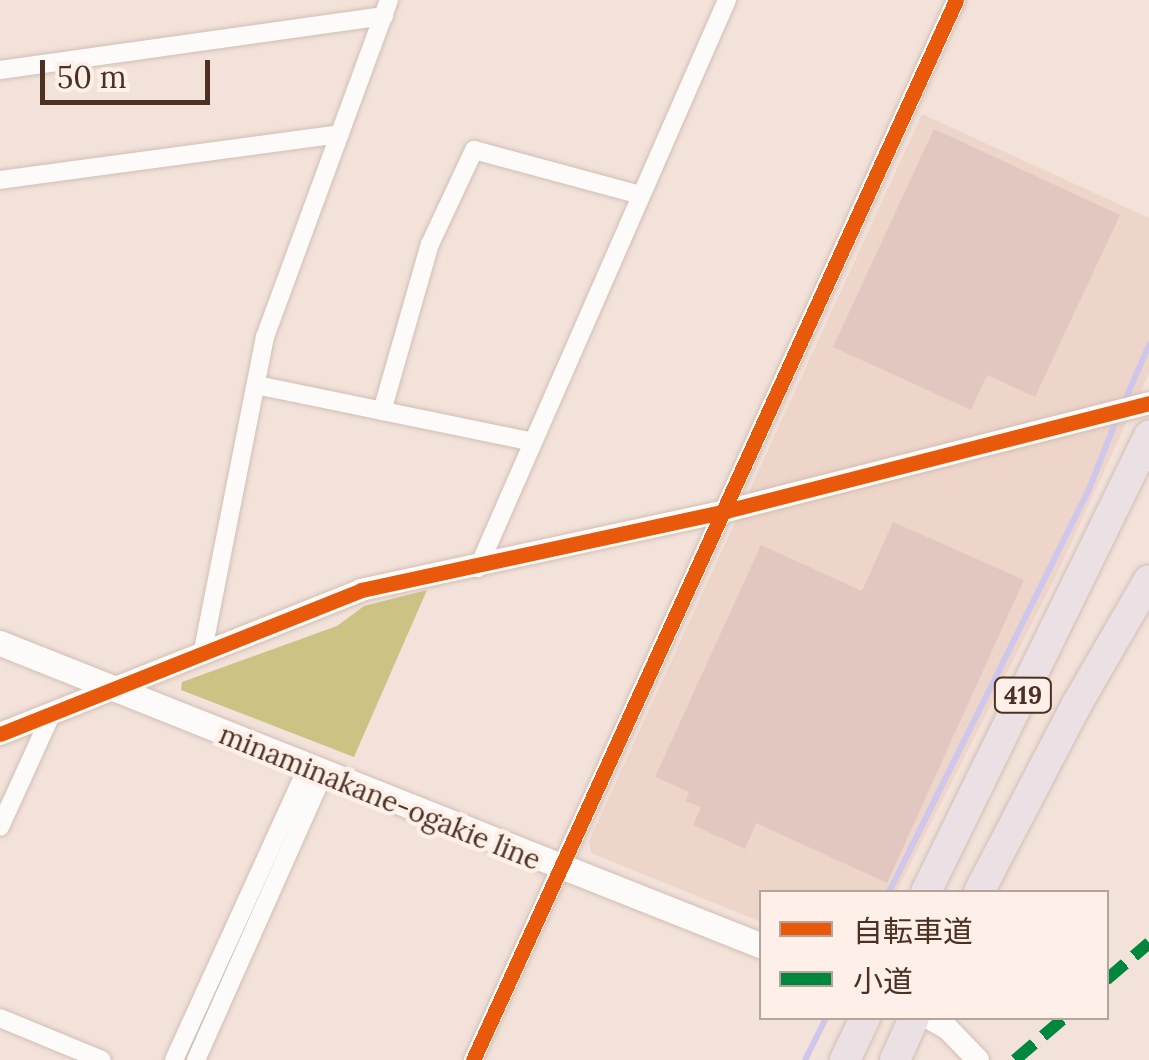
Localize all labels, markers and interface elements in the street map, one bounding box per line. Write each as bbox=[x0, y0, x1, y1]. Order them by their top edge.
scale bar bbox=[45, 40, 215, 102]
text: 50 m bbox=[57, 58, 127, 96]
road number: 419 bbox=[993, 675, 1053, 715]
street label: minaminakane-ogakie line bbox=[214, 717, 546, 877]
legend bbox=[759, 890, 1109, 1020]
text: 自転車道 bbox=[853, 912, 973, 950]
text: 小道 bbox=[853, 962, 913, 1000]

